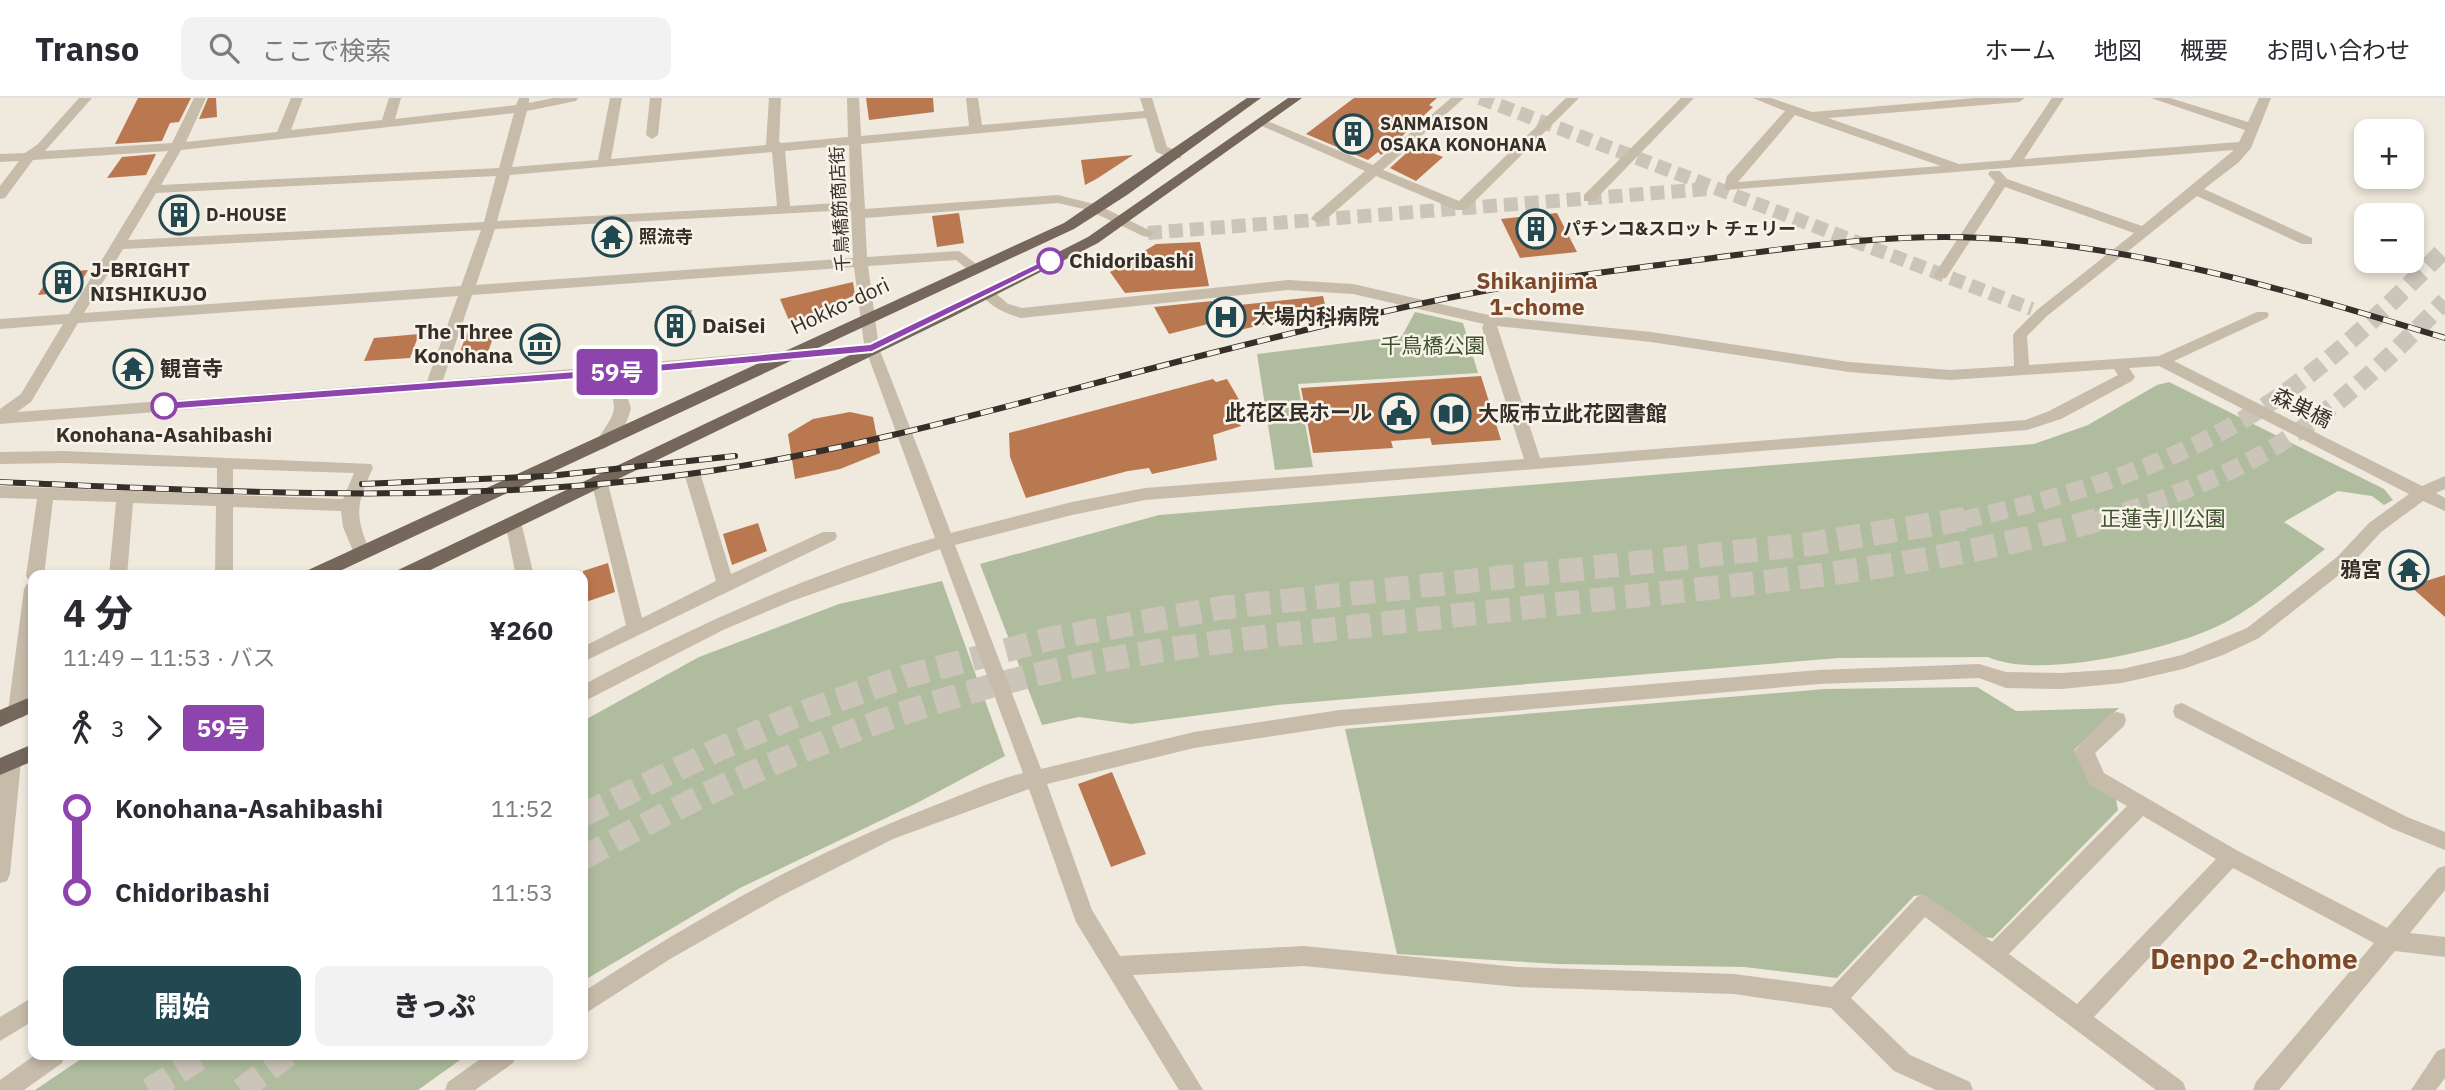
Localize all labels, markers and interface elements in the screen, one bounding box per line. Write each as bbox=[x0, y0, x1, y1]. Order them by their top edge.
search box bbox=[181, 17, 671, 80]
text: Transo bbox=[35, 27, 139, 70]
icon: search bbox=[205, 29, 243, 67]
text: ここで検索 bbox=[261, 33, 391, 67]
text: ホーム bbox=[1985, 34, 2056, 66]
text: 地図 bbox=[2094, 34, 2142, 66]
text: 概要 bbox=[2180, 34, 2228, 66]
text: お問い合わせ bbox=[2266, 34, 2410, 66]
place label: SANMAISON OSAKA KONOHANA bbox=[1380, 112, 1547, 156]
building icon: SANMAISON OSAKA KONOHANA bbox=[1332, 113, 1374, 155]
map controls bbox=[2354, 119, 2424, 273]
button: + bbox=[2354, 119, 2424, 189]
street label: 千鳥橋筋商店街 bbox=[825, 146, 854, 273]
building icon: D-HOUSE bbox=[158, 194, 200, 236]
place label: D-HOUSE bbox=[206, 203, 287, 226]
button: − bbox=[2354, 203, 2424, 273]
building icon: パチンコ&スロット チェリー bbox=[1515, 208, 1557, 250]
temple icon: 照流寺 bbox=[591, 216, 633, 258]
place label: パチンコ&スロット チェリー bbox=[1563, 217, 1796, 240]
place label: 照流寺 bbox=[639, 225, 693, 248]
place label: Chidoribashi bbox=[1069, 246, 1194, 274]
marker: Chidoribashi bbox=[1037, 248, 1063, 274]
place label: J-BRIGHT NISHIKUJO bbox=[90, 255, 207, 307]
building icon: J-BRIGHT NISHIKUJO bbox=[42, 261, 84, 303]
district label: Shikanjima 1-chome bbox=[1476, 265, 1598, 321]
street label: Hokko-dori bbox=[786, 270, 893, 340]
hospital icon: 大場内科病院 bbox=[1205, 296, 1247, 338]
place label: 大場内科病院 bbox=[1253, 302, 1379, 330]
building icon: DaiSei bbox=[654, 305, 696, 347]
place label: DaiSei bbox=[702, 311, 766, 339]
place label: The Three Konohana bbox=[414, 317, 513, 369]
museum icon: The Three Konohana bbox=[519, 323, 561, 365]
park label: 千鳥橋公園 bbox=[1381, 331, 1486, 359]
temple icon: 観音寺 bbox=[112, 348, 154, 390]
line badge: 59号 bbox=[577, 349, 657, 395]
place label: 観音寺 bbox=[160, 354, 223, 382]
text: 59号 bbox=[591, 356, 643, 388]
street label: 森巣橋 bbox=[2268, 381, 2337, 433]
public building icon: 此花区民ホール bbox=[1378, 392, 1420, 434]
marker: Konohana-Asahibashi bbox=[151, 393, 177, 419]
library icon: 大阪市立此花図書館 bbox=[1430, 393, 1472, 435]
place label: 此花区民ホール bbox=[1225, 398, 1372, 426]
place label: 大阪市立此花図書館 bbox=[1478, 399, 1667, 427]
place label: Konohana-Asahibashi bbox=[56, 420, 272, 448]
park label: 正蓮寺川公園 bbox=[2100, 504, 2226, 532]
temple icon: 鴉宮 bbox=[2388, 549, 2430, 591]
place label: 鴉宮 bbox=[2340, 555, 2382, 583]
text: 4 分 bbox=[63, 588, 133, 637]
text: ¥260 bbox=[489, 613, 553, 647]
text: 11:49 – 11:53 · バス bbox=[63, 642, 276, 672]
icon: walk bbox=[63, 709, 101, 747]
icon: forward bbox=[135, 709, 173, 747]
text: 59号 bbox=[197, 712, 250, 744]
text: 3 bbox=[111, 713, 125, 743]
text: Konohana-Asahibashi bbox=[115, 791, 383, 825]
text: 11:52 bbox=[491, 793, 553, 823]
text: Chidoribashi bbox=[115, 875, 270, 909]
text: 11:53 bbox=[491, 877, 553, 907]
district label: Denpo 2-chome bbox=[2150, 940, 2358, 977]
button: 開始 bbox=[63, 966, 301, 1046]
button: きっぷ bbox=[315, 966, 553, 1046]

